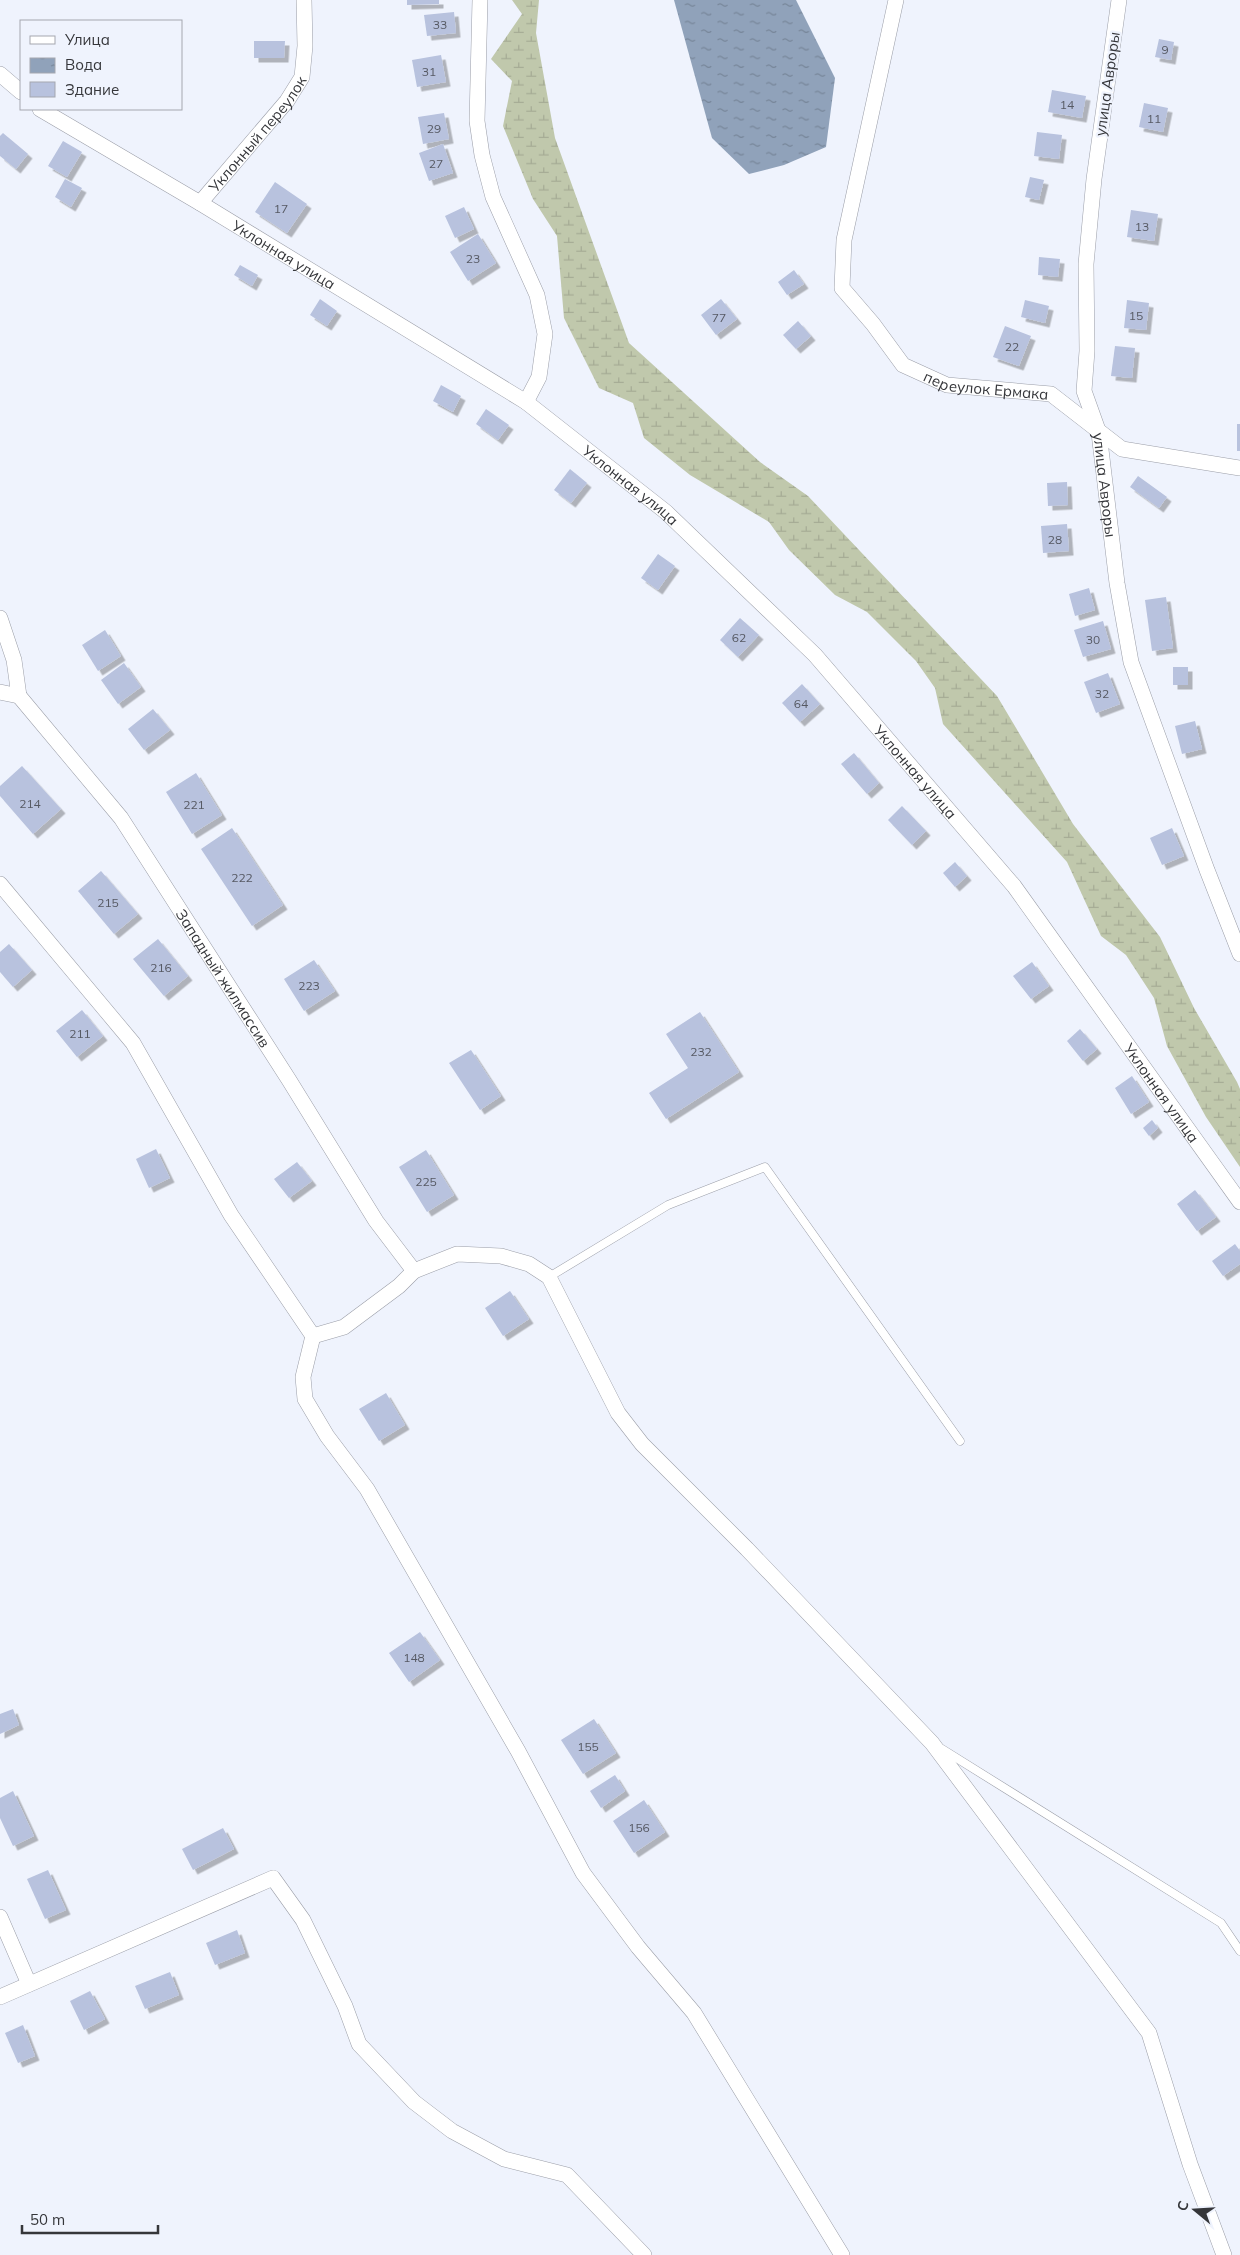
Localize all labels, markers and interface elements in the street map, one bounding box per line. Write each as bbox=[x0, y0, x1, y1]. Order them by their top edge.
house number: 33 bbox=[433, 17, 447, 32]
legend bbox=[20, 20, 182, 110]
text: Улица bbox=[64, 30, 110, 49]
street label: улица Авроры bbox=[1090, 31, 1124, 137]
house number: 9 bbox=[1161, 42, 1169, 57]
text: Вода bbox=[65, 55, 102, 74]
house number: 31 bbox=[422, 64, 436, 79]
street label: Уклонный переулок bbox=[204, 71, 311, 197]
text: Здание bbox=[65, 80, 119, 99]
house number: 14 bbox=[1060, 97, 1074, 112]
house number: 11 bbox=[1147, 111, 1161, 126]
house number: 29 bbox=[427, 121, 441, 136]
house number: 27 bbox=[429, 156, 443, 171]
house number: 17 bbox=[274, 201, 288, 216]
street label: Уклонная улица bbox=[228, 215, 339, 293]
house number: 13 bbox=[1135, 219, 1149, 234]
house number: 23 bbox=[466, 251, 480, 266]
house number: 15 bbox=[1129, 308, 1143, 323]
house number: 77 bbox=[712, 310, 726, 325]
house number: 22 bbox=[1005, 339, 1019, 354]
street label: переулок Ермака bbox=[921, 366, 1049, 403]
street label: улица Авроры bbox=[1090, 431, 1121, 538]
street label: Уклонная улица bbox=[578, 440, 683, 529]
house number: 28 bbox=[1048, 532, 1062, 547]
house number: 62 bbox=[732, 630, 746, 645]
house number: 30 bbox=[1086, 632, 1100, 647]
house number: 32 bbox=[1095, 686, 1109, 701]
house number: 64 bbox=[794, 696, 808, 711]
street label: Уклонная улица bbox=[869, 720, 961, 822]
house number: 214 bbox=[19, 796, 41, 811]
house number: 221 bbox=[183, 797, 205, 812]
house number: 222 bbox=[231, 870, 253, 885]
house number: 215 bbox=[97, 895, 119, 910]
street label: Западный жилмассив bbox=[172, 905, 275, 1051]
house number: 216 bbox=[150, 960, 172, 975]
house number: 223 bbox=[298, 978, 320, 993]
house number: 211 bbox=[69, 1026, 91, 1041]
street label: Уклонная улица bbox=[1119, 1038, 1204, 1146]
house number: 232 bbox=[690, 1044, 712, 1059]
house number: 225 bbox=[415, 1174, 437, 1189]
house number: 148 bbox=[403, 1650, 425, 1665]
house number: 155 bbox=[577, 1739, 599, 1754]
house number: 156 bbox=[628, 1820, 650, 1835]
north arrow bbox=[1170, 2185, 1220, 2235]
text: С bbox=[1173, 2199, 1193, 2213]
scale bar bbox=[22, 2202, 159, 2234]
text: 50 m bbox=[30, 2210, 65, 2229]

